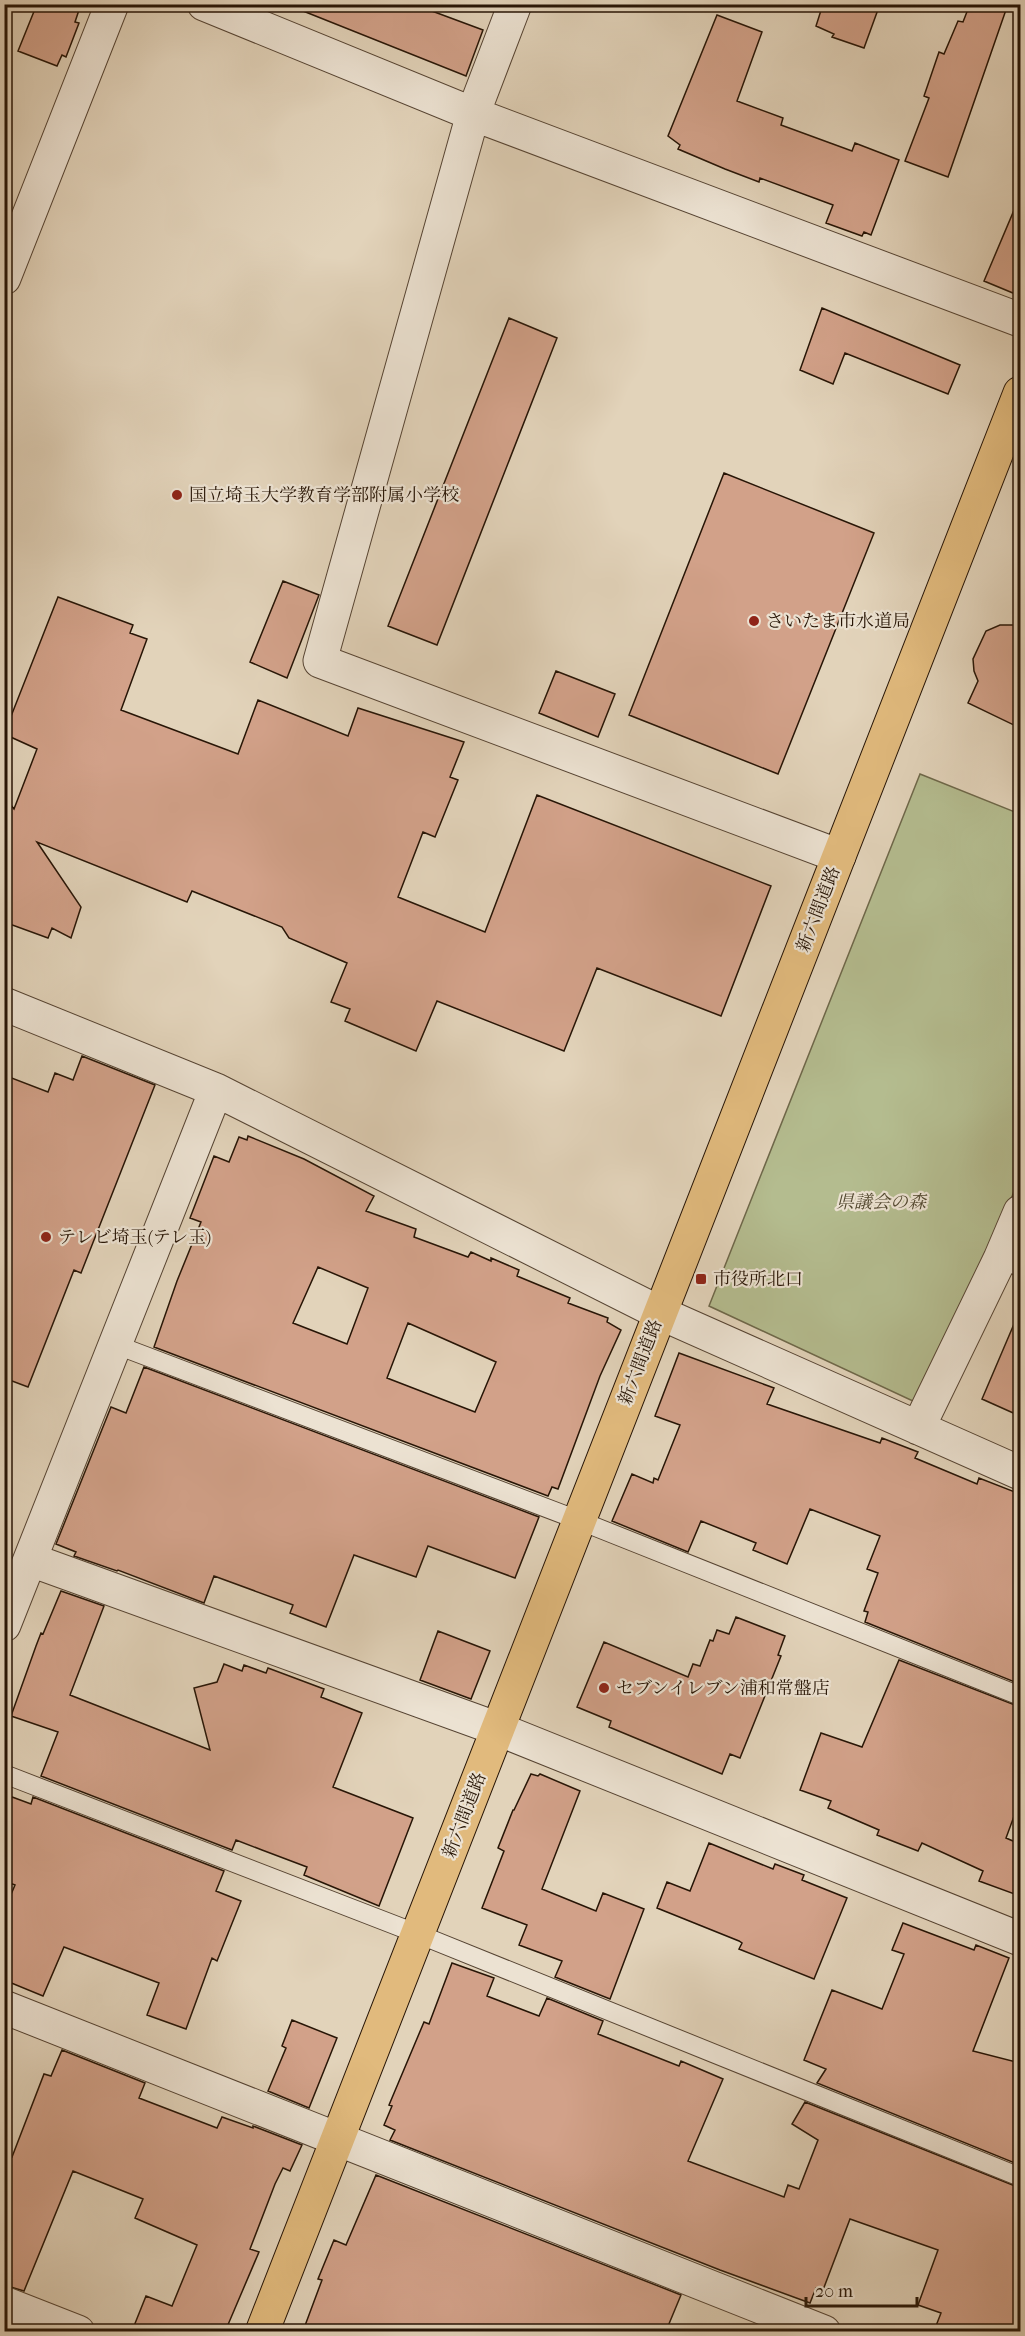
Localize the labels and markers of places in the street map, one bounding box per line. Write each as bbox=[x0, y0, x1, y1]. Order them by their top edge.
place label: 国立埼玉大学教育学部附属小学校 bbox=[189, 485, 459, 506]
marker: 国立埼玉大学教育学部附属小学校 bbox=[170, 488, 184, 502]
place label: さいたま市水道局 bbox=[766, 611, 910, 632]
marker: さいたま市水道局 bbox=[747, 614, 761, 628]
place label: テレビ埼玉(テレ玉) bbox=[58, 1227, 211, 1248]
marker: テレビ埼玉(テレ玉) bbox=[39, 1230, 53, 1244]
place label: 市役所北口 bbox=[713, 1269, 803, 1290]
marker: 市役所北口 bbox=[694, 1272, 708, 1286]
place label: セブンイレブン浦和常盤店 bbox=[616, 1678, 830, 1699]
marker: セブンイレブン浦和常盤店 bbox=[597, 1681, 611, 1695]

